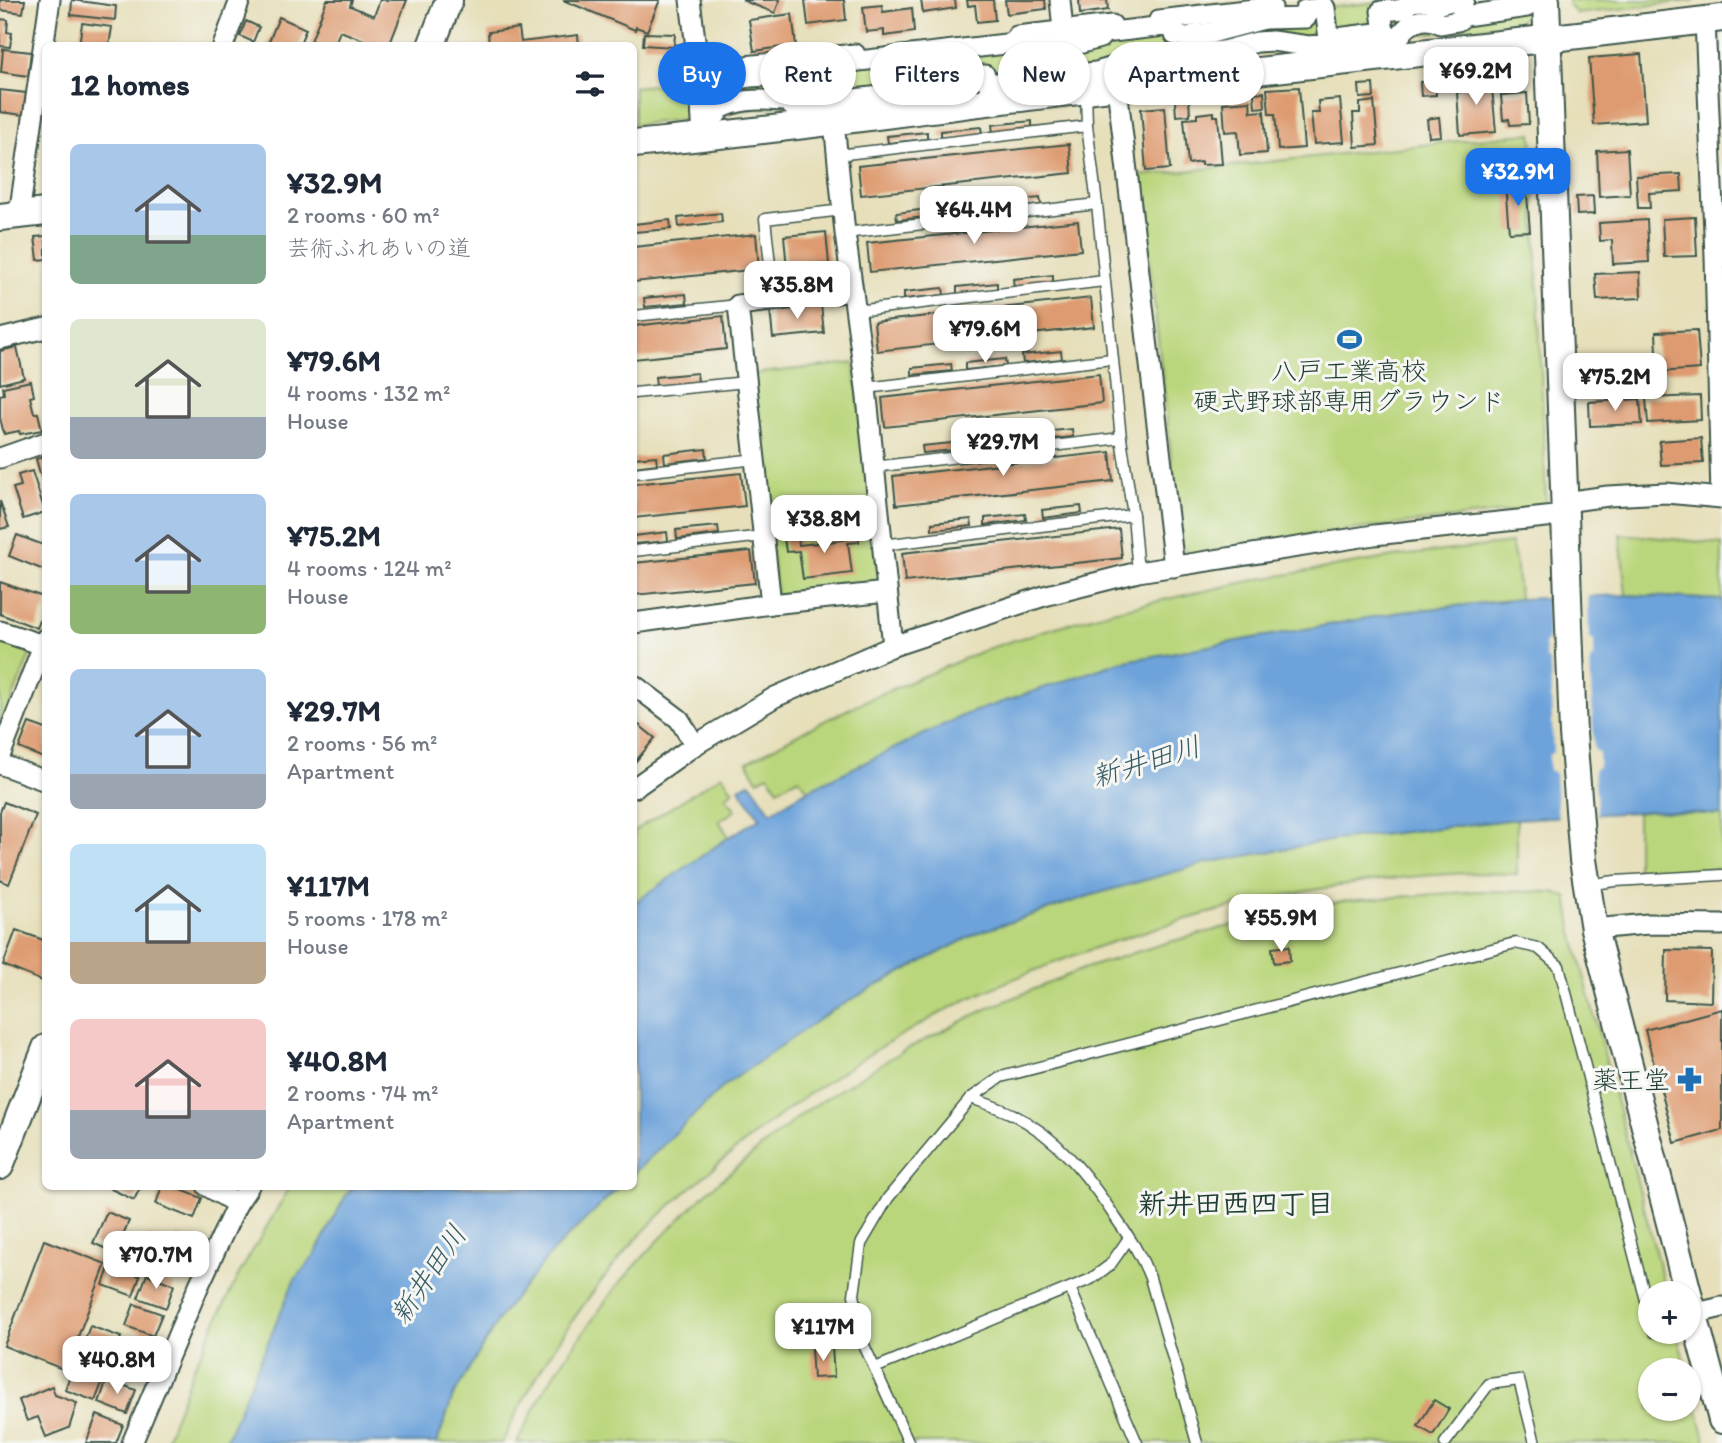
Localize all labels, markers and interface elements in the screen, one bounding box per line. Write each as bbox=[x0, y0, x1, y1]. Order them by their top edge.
chip: Buy bbox=[658, 42, 746, 105]
chip: Rent bbox=[760, 42, 856, 105]
chip: Filters bbox=[870, 42, 984, 105]
chip: New bbox=[998, 42, 1090, 105]
chip: Apartment bbox=[1104, 42, 1264, 105]
pin: ¥69.2M bbox=[1419, 48, 1533, 107]
text: ¥69.2M bbox=[1440, 56, 1512, 84]
icon: filters bbox=[571, 65, 609, 103]
text: 12 homes bbox=[70, 66, 190, 103]
pin: ¥32.9M bbox=[1461, 148, 1575, 208]
text: ¥32.9M bbox=[1481, 157, 1555, 185]
text: ¥32.9M bbox=[287, 164, 383, 201]
icon: home bbox=[126, 172, 210, 256]
pin: ¥64.4M bbox=[917, 187, 1031, 246]
text: ¥64.4M bbox=[936, 195, 1012, 223]
text: 2 rooms · 60 m² bbox=[287, 201, 440, 229]
text: 芸術ふれあいの道 bbox=[287, 234, 471, 262]
pin: ¥35.8M bbox=[740, 262, 854, 321]
text: ¥35.8M bbox=[760, 270, 834, 298]
pin: ¥79.6M bbox=[928, 306, 1042, 365]
text: ¥79.6M bbox=[949, 314, 1021, 342]
sports icon: 八戸工業高校 硬式野球部専用グラウンド bbox=[1335, 325, 1363, 353]
text: ¥79.6M bbox=[287, 342, 381, 379]
icon: home bbox=[126, 347, 210, 431]
pin: ¥75.2M bbox=[1558, 354, 1672, 413]
place label: 八戸工業高校 硬式野球部専用グラウンド bbox=[1193, 355, 1505, 417]
text: ¥75.2M bbox=[1579, 362, 1651, 390]
text: 4 rooms · 132 m² bbox=[287, 379, 450, 407]
text: House bbox=[287, 407, 349, 435]
pin: ¥29.7M bbox=[946, 419, 1060, 478]
text: ¥29.7M bbox=[967, 427, 1039, 455]
pin: ¥38.8M bbox=[767, 496, 881, 555]
text: ¥38.8M bbox=[787, 504, 861, 532]
text: ¥75.2M bbox=[287, 517, 381, 554]
icon: home bbox=[126, 522, 210, 606]
text: 4 rooms · 124 m² bbox=[287, 554, 452, 582]
text: House bbox=[287, 582, 349, 610]
text: ¥29.7M bbox=[287, 692, 381, 729]
icon: home bbox=[126, 697, 210, 781]
water label: 新井田川 bbox=[1087, 728, 1205, 794]
text: 2 rooms · 56 m² bbox=[287, 729, 438, 757]
text: Apartment bbox=[287, 757, 394, 785]
text: ¥117M bbox=[287, 867, 370, 904]
icon: home bbox=[126, 872, 210, 956]
pin: ¥55.9M bbox=[1224, 894, 1338, 954]
text: ¥55.9M bbox=[1245, 903, 1317, 931]
text: 5 rooms · 178 m² bbox=[287, 904, 448, 932]
text: House bbox=[287, 932, 349, 960]
text: ¥40.8M bbox=[287, 1042, 388, 1079]
icon: home bbox=[126, 1047, 210, 1131]
place label: 薬王堂 bbox=[1592, 1064, 1670, 1096]
pharmacy icon: 薬王堂 bbox=[1676, 1066, 1704, 1094]
text: 2 rooms · 74 m² bbox=[287, 1079, 439, 1107]
text: Apartment bbox=[287, 1107, 394, 1135]
district label: 新井田西四丁目 bbox=[1138, 1186, 1334, 1220]
water label: 新井田川 bbox=[383, 1218, 473, 1330]
pin: ¥70.7M bbox=[99, 1232, 213, 1291]
text: ¥70.7M bbox=[119, 1240, 193, 1268]
map controls bbox=[1638, 1281, 1701, 1421]
button: + bbox=[1638, 1281, 1701, 1344]
pin: ¥117M bbox=[774, 1304, 872, 1363]
text: ¥117M bbox=[791, 1312, 855, 1340]
pin: ¥40.8M bbox=[60, 1336, 174, 1396]
text: ¥40.8M bbox=[78, 1345, 156, 1373]
button: − bbox=[1638, 1358, 1701, 1421]

